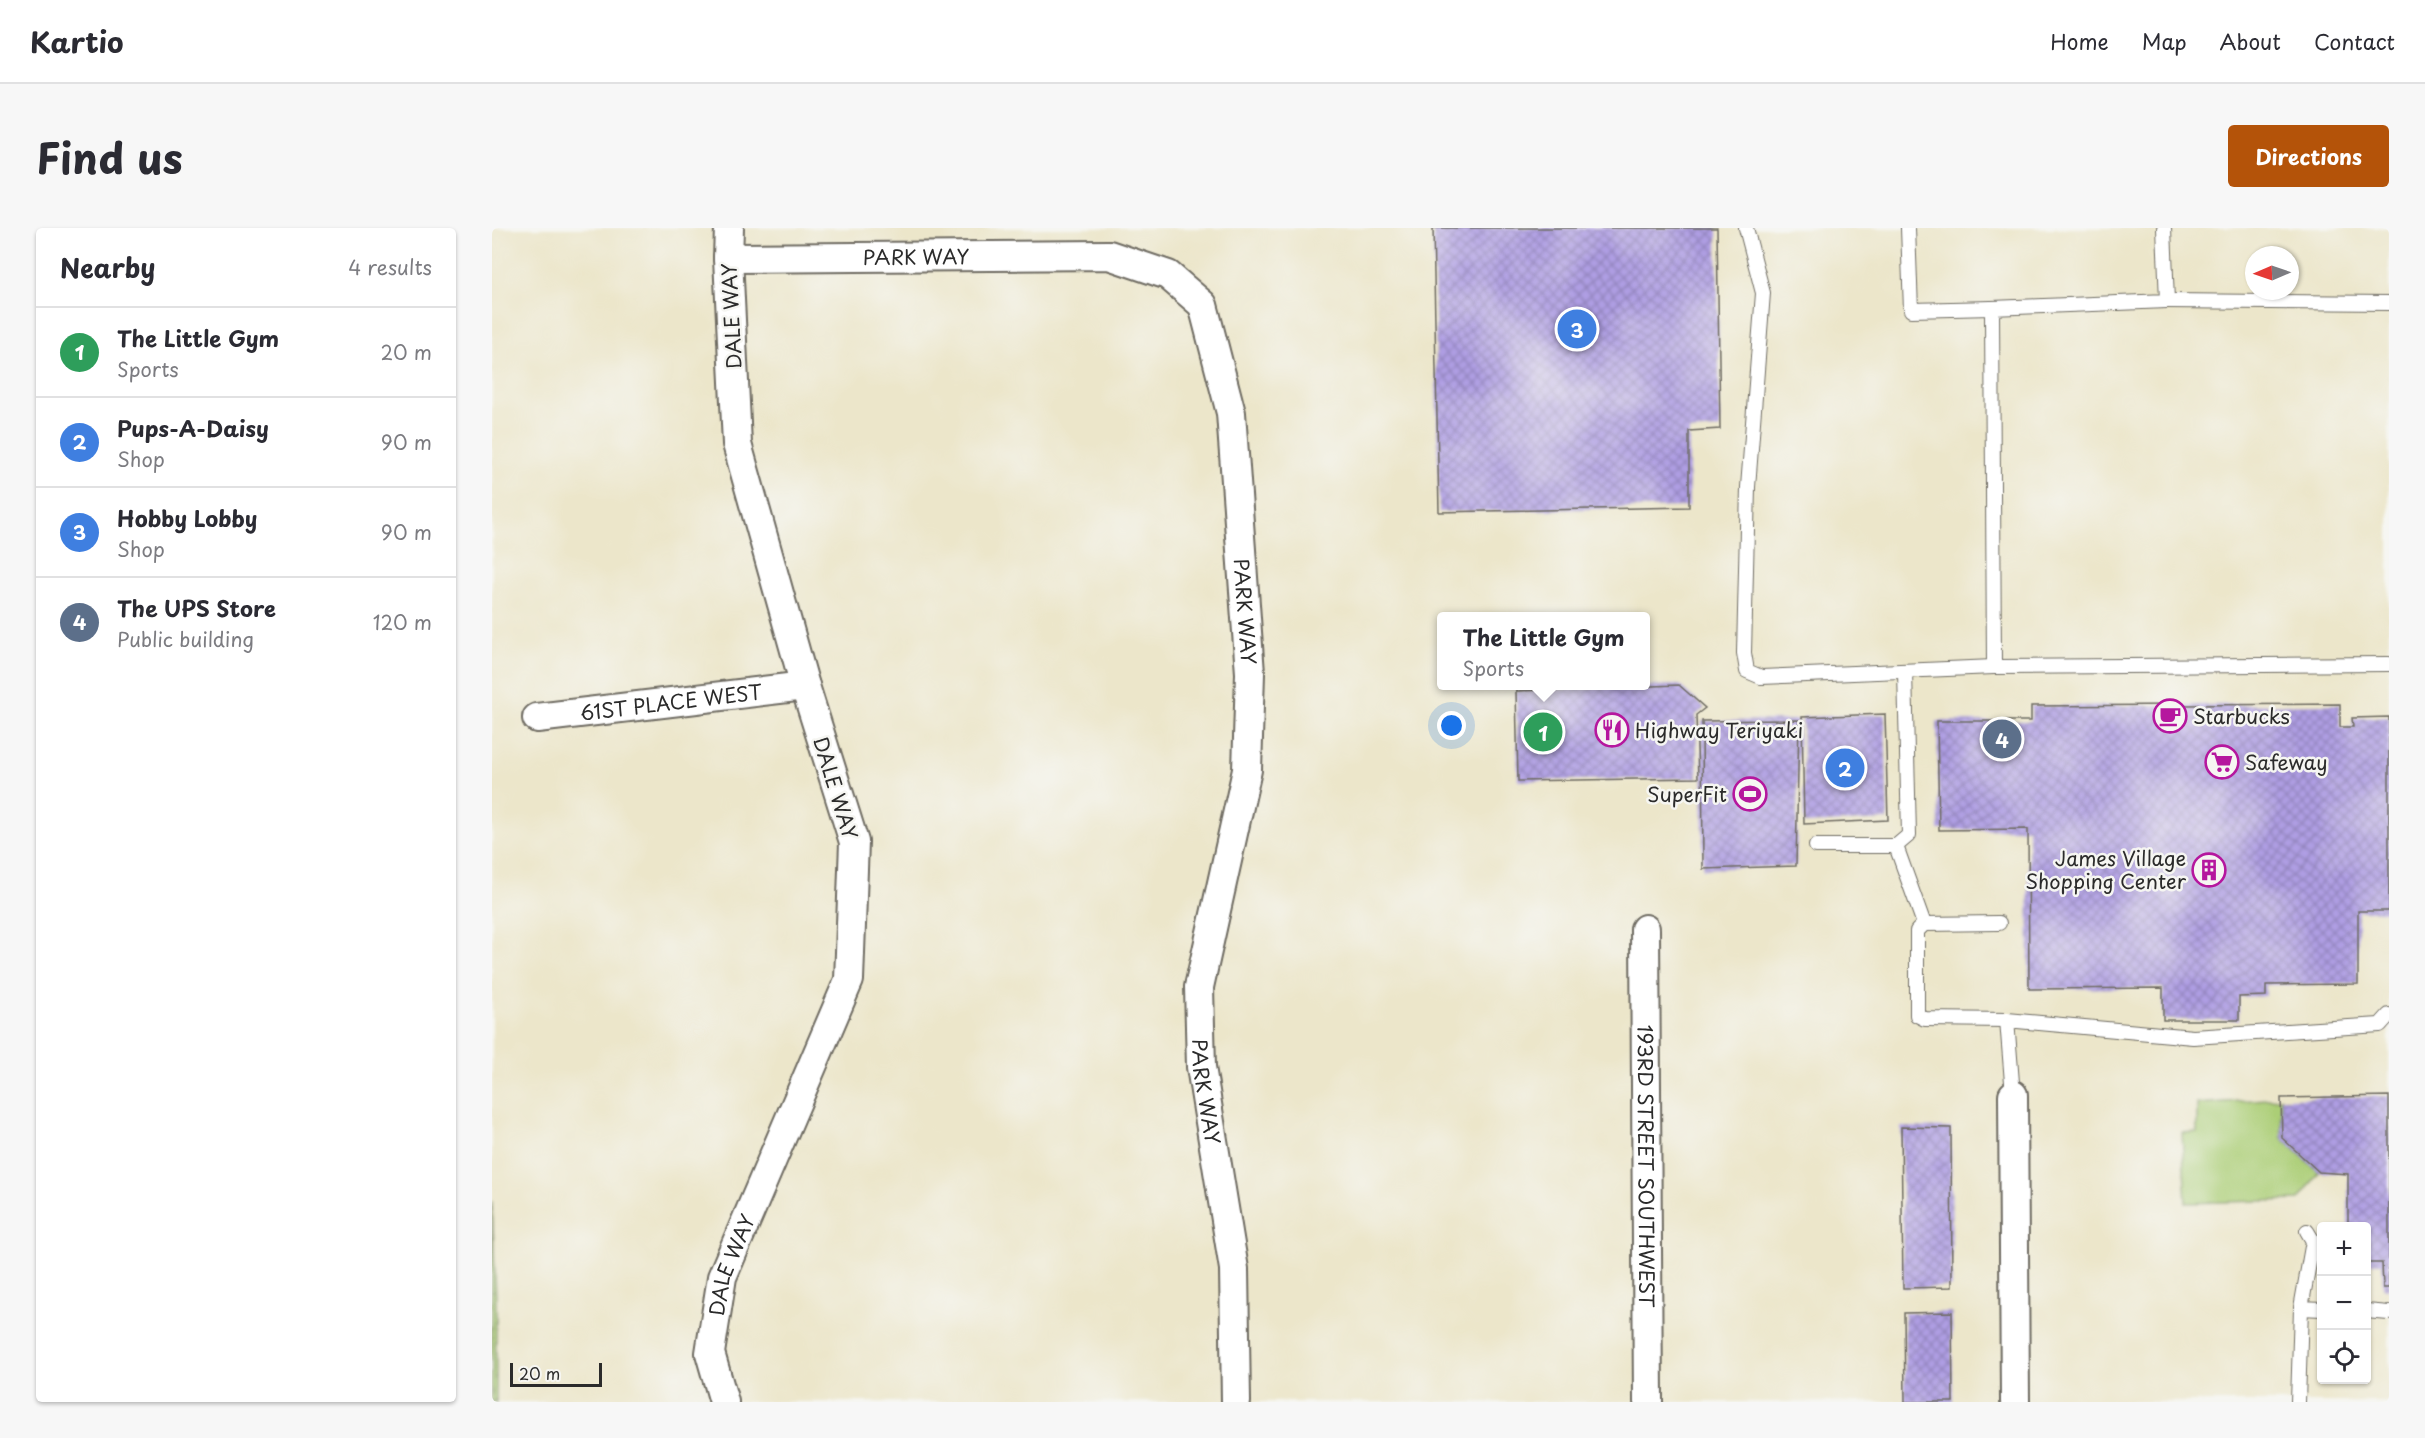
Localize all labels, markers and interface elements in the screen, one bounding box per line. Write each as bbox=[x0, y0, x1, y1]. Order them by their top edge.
text: Kartio bbox=[30, 20, 124, 63]
text: Home bbox=[2050, 25, 2109, 57]
text: Map bbox=[2142, 25, 2187, 57]
text: About bbox=[2220, 25, 2281, 57]
text: Contact bbox=[2314, 25, 2395, 57]
text: Find us bbox=[36, 125, 183, 188]
button: Directions bbox=[2228, 125, 2389, 187]
street label: PARK WAY bbox=[863, 241, 969, 272]
north arrow bbox=[2245, 246, 2299, 300]
text: Nearby bbox=[60, 248, 155, 287]
text: 4 results bbox=[348, 252, 432, 282]
street label: DALE WAY bbox=[713, 262, 749, 370]
pin: 3 bbox=[1558, 306, 1596, 352]
text: The Little Gym bbox=[117, 321, 279, 354]
text: 1 bbox=[75, 337, 84, 367]
text: 20 m bbox=[380, 337, 432, 367]
text: Sports bbox=[117, 354, 179, 384]
text: Pups-A-Daisy bbox=[117, 411, 269, 444]
text: 2 bbox=[72, 427, 87, 457]
text: 90 m bbox=[381, 427, 432, 457]
text: Shop bbox=[117, 444, 165, 474]
text: Hobby Lobby bbox=[117, 501, 257, 534]
text: 3 bbox=[73, 517, 86, 547]
text: 90 m bbox=[381, 517, 432, 547]
text: Shop bbox=[117, 534, 165, 564]
street label: PARK WAY bbox=[1227, 557, 1264, 666]
text: The UPS Store bbox=[117, 591, 276, 624]
text: 4 bbox=[73, 607, 86, 637]
text: 120 m bbox=[373, 607, 432, 637]
popup bbox=[1437, 612, 1650, 690]
text: The Little Gym bbox=[1462, 620, 1625, 653]
text: Public building bbox=[117, 624, 254, 654]
text: Sports bbox=[1462, 653, 1524, 683]
street label: 61ST PLACE WEST bbox=[578, 676, 764, 728]
cafe icon: Starbucks bbox=[2152, 698, 2188, 734]
place label: Starbucks bbox=[2193, 701, 2290, 731]
pin: 1 bbox=[1524, 710, 1562, 754]
your location bbox=[1437, 711, 1466, 740]
restaurant icon: Highway Teriyaki bbox=[1594, 712, 1630, 748]
place label: Highway Teriyaki bbox=[1635, 715, 1803, 745]
pin: 4 bbox=[1982, 716, 2022, 762]
street label: DALE WAY bbox=[806, 733, 866, 843]
supermarket icon: Safeway bbox=[2204, 744, 2240, 780]
pin: 2 bbox=[1826, 746, 1864, 790]
place label: Safeway bbox=[2245, 747, 2327, 777]
sports icon: SuperFit bbox=[1732, 776, 1768, 812]
place label: SuperFit bbox=[1647, 779, 1727, 809]
place label: James Village Shopping Center bbox=[2025, 843, 2187, 896]
building icon: James Village Shopping Center bbox=[2191, 852, 2227, 888]
street label: 193RD STREET SOUTHWEST bbox=[1631, 1025, 1662, 1308]
street label: PARK WAY bbox=[1185, 1038, 1228, 1147]
street label: DALE WAY bbox=[701, 1209, 762, 1318]
map controls bbox=[2317, 1222, 2371, 1384]
button: + bbox=[2317, 1222, 2371, 1276]
button: − bbox=[2317, 1276, 2371, 1330]
button: locate bbox=[2317, 1330, 2371, 1384]
scale bar bbox=[510, 1360, 602, 1388]
text: 20 m bbox=[519, 1361, 560, 1385]

